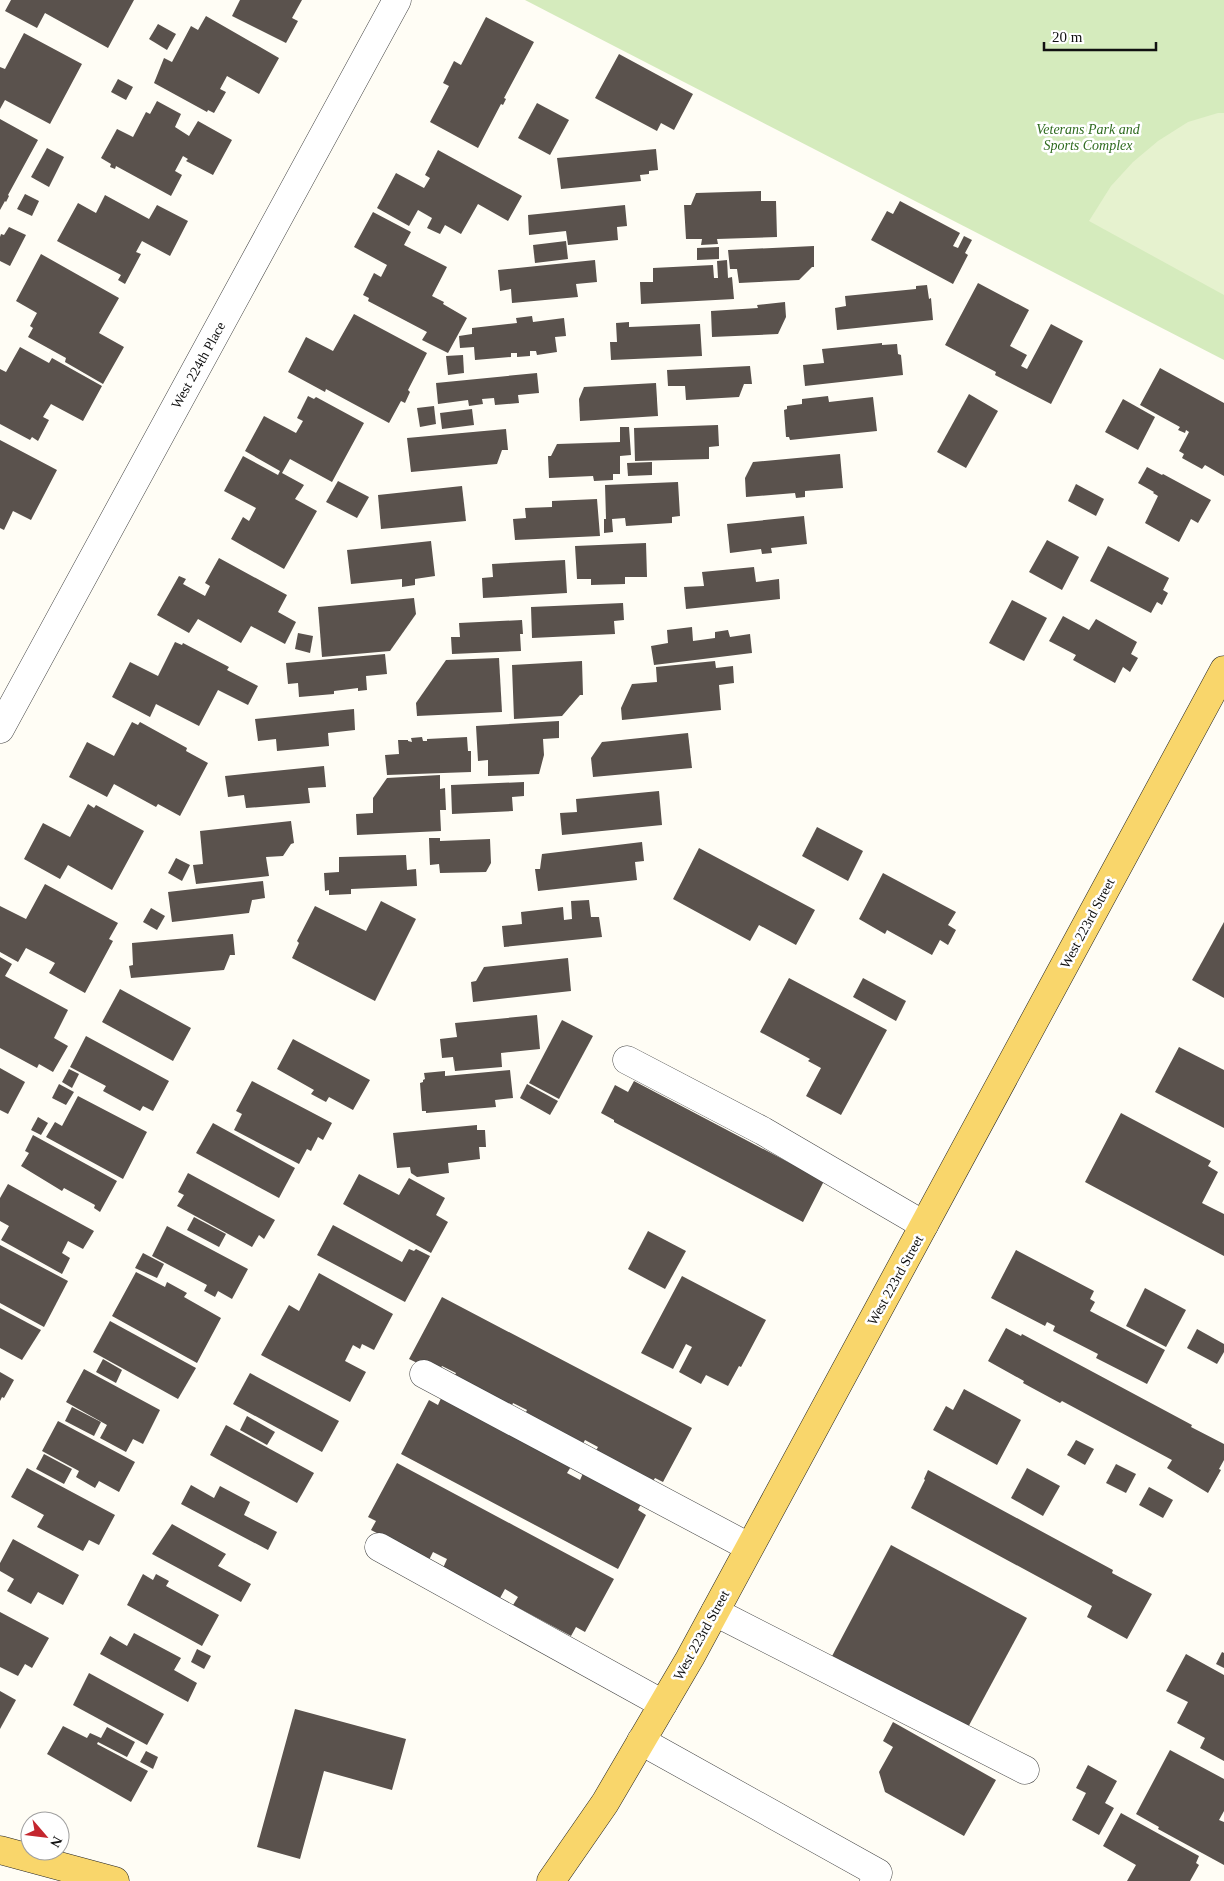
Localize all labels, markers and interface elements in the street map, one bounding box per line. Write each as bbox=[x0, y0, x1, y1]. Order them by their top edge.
scale bar bbox=[1044, 20, 1156, 52]
text: 20 m bbox=[1052, 29, 1083, 45]
park label: Veterans Park and Sports Complex bbox=[1036, 122, 1141, 153]
street label: West 224th Place bbox=[168, 319, 228, 411]
street label: West 223rd Street bbox=[1057, 875, 1118, 971]
street label: West 223rd Street bbox=[865, 1233, 926, 1328]
street label: West 223rd Street bbox=[671, 1588, 732, 1683]
north arrow bbox=[20, 1811, 70, 1861]
text: N bbox=[47, 1834, 65, 1850]

